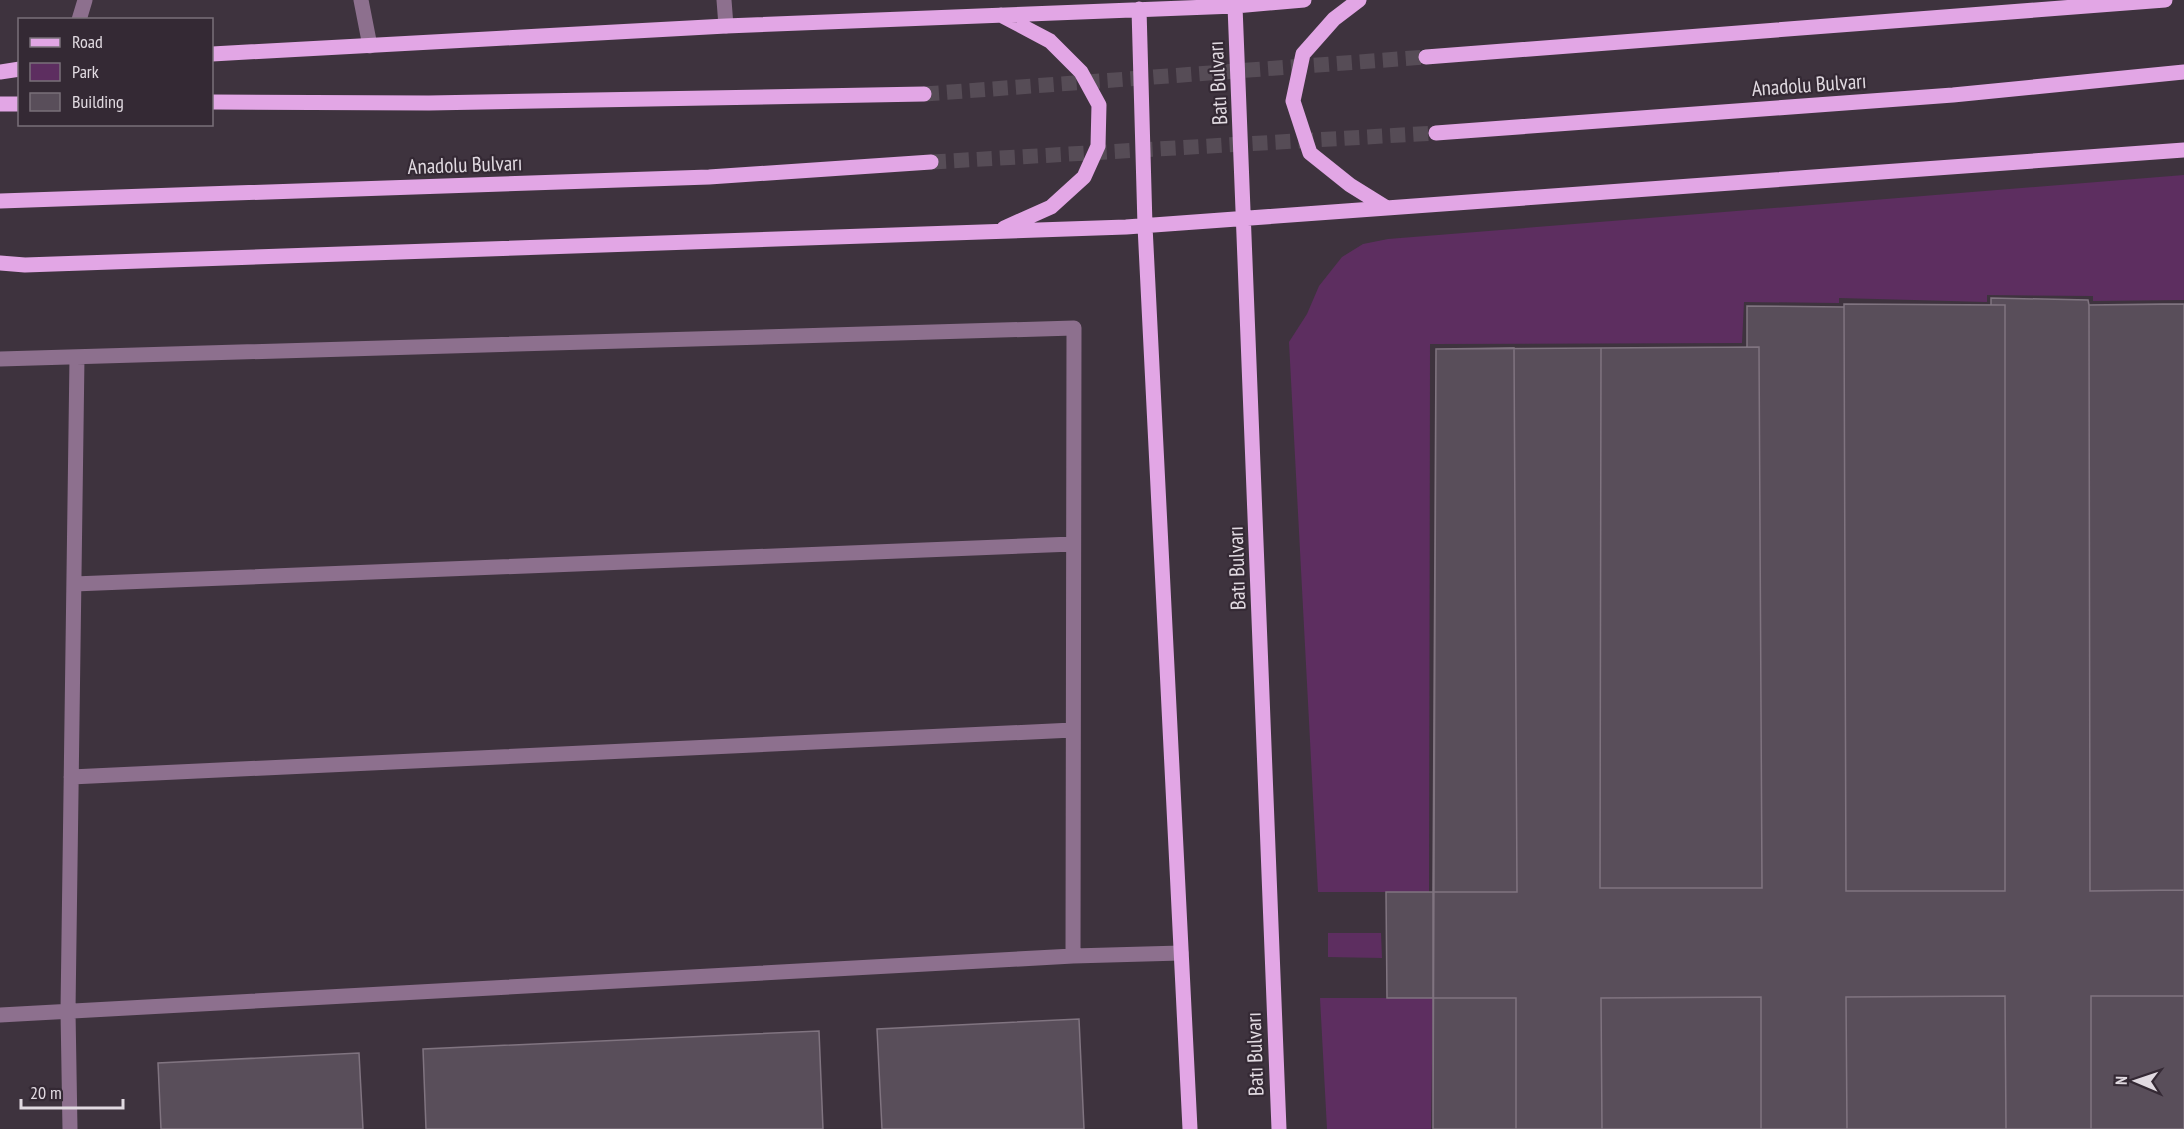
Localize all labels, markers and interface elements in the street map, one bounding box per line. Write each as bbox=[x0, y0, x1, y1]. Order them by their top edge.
legend bbox=[18, 18, 213, 126]
text: Road bbox=[72, 30, 103, 53]
street label: Batı Bulvarı bbox=[1202, 40, 1233, 126]
text: Park bbox=[72, 60, 99, 83]
street label: Anadolu Bulvarı bbox=[1751, 67, 1867, 102]
text: Building bbox=[72, 90, 124, 113]
street label: Anadolu Bulvarı bbox=[407, 149, 523, 180]
street label: Batı Bulvarı bbox=[1222, 526, 1251, 610]
street label: Batı Bulvarı bbox=[1240, 1012, 1269, 1096]
north arrow bbox=[2106, 1051, 2166, 1111]
scale bar bbox=[21, 1072, 123, 1110]
text: N bbox=[2111, 1076, 2131, 1085]
text: 20 m bbox=[30, 1081, 62, 1104]

